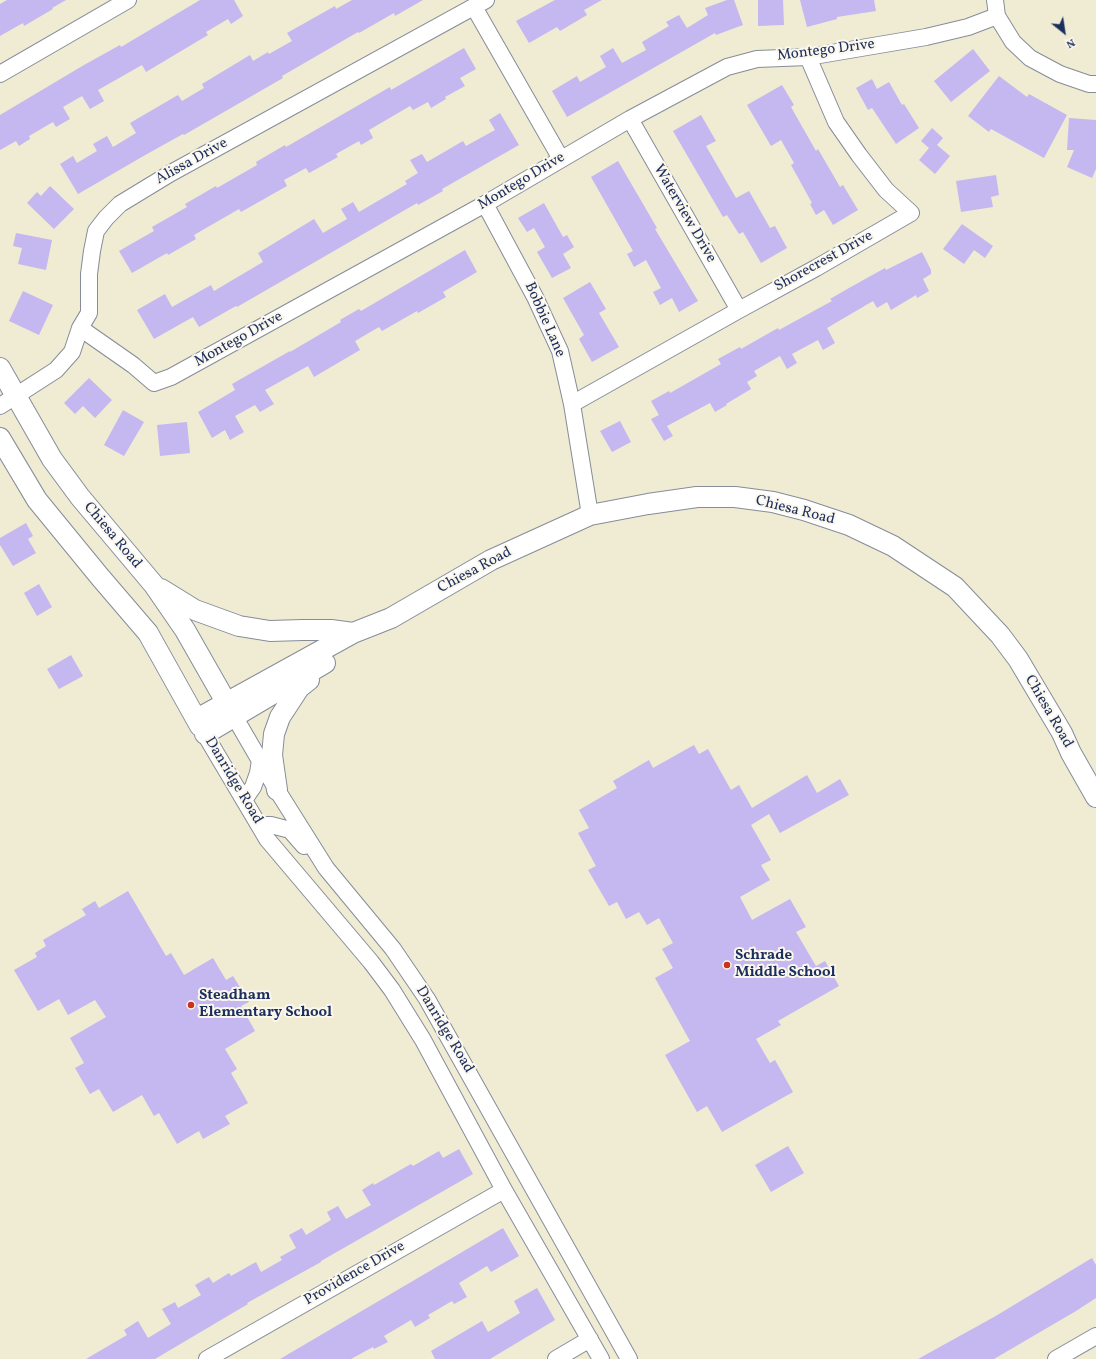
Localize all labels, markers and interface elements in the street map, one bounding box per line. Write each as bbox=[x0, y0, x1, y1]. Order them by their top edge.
north arrow bbox=[1044, 12, 1084, 52]
text: N bbox=[1063, 34, 1077, 51]
street label: Montego Drive bbox=[776, 36, 876, 66]
street label: Alissa Drive bbox=[153, 135, 231, 189]
street label: Montego Drive bbox=[475, 149, 569, 215]
street label: Waterview Drive bbox=[649, 162, 719, 266]
street label: Shorecrest Drive bbox=[772, 227, 876, 297]
street label: Bobbie Lane bbox=[520, 280, 568, 360]
street label: Montego Drive bbox=[192, 308, 286, 372]
street label: Chiesa Road bbox=[753, 492, 837, 530]
street label: Chiesa Road bbox=[79, 499, 145, 573]
street label: Chiesa Road bbox=[435, 544, 515, 598]
street label: Chiesa Road bbox=[1020, 672, 1076, 752]
street label: Danridge Road bbox=[200, 734, 266, 828]
place label: Schrade Middle School bbox=[735, 947, 835, 982]
marker: Schrade Middle School bbox=[722, 960, 732, 970]
street label: Danridge Road bbox=[411, 983, 477, 1077]
place label: Steadham Elementary School bbox=[199, 987, 332, 1022]
marker: Steadham Elementary School bbox=[186, 1000, 196, 1010]
street label: Providence Drive bbox=[301, 1238, 409, 1310]

